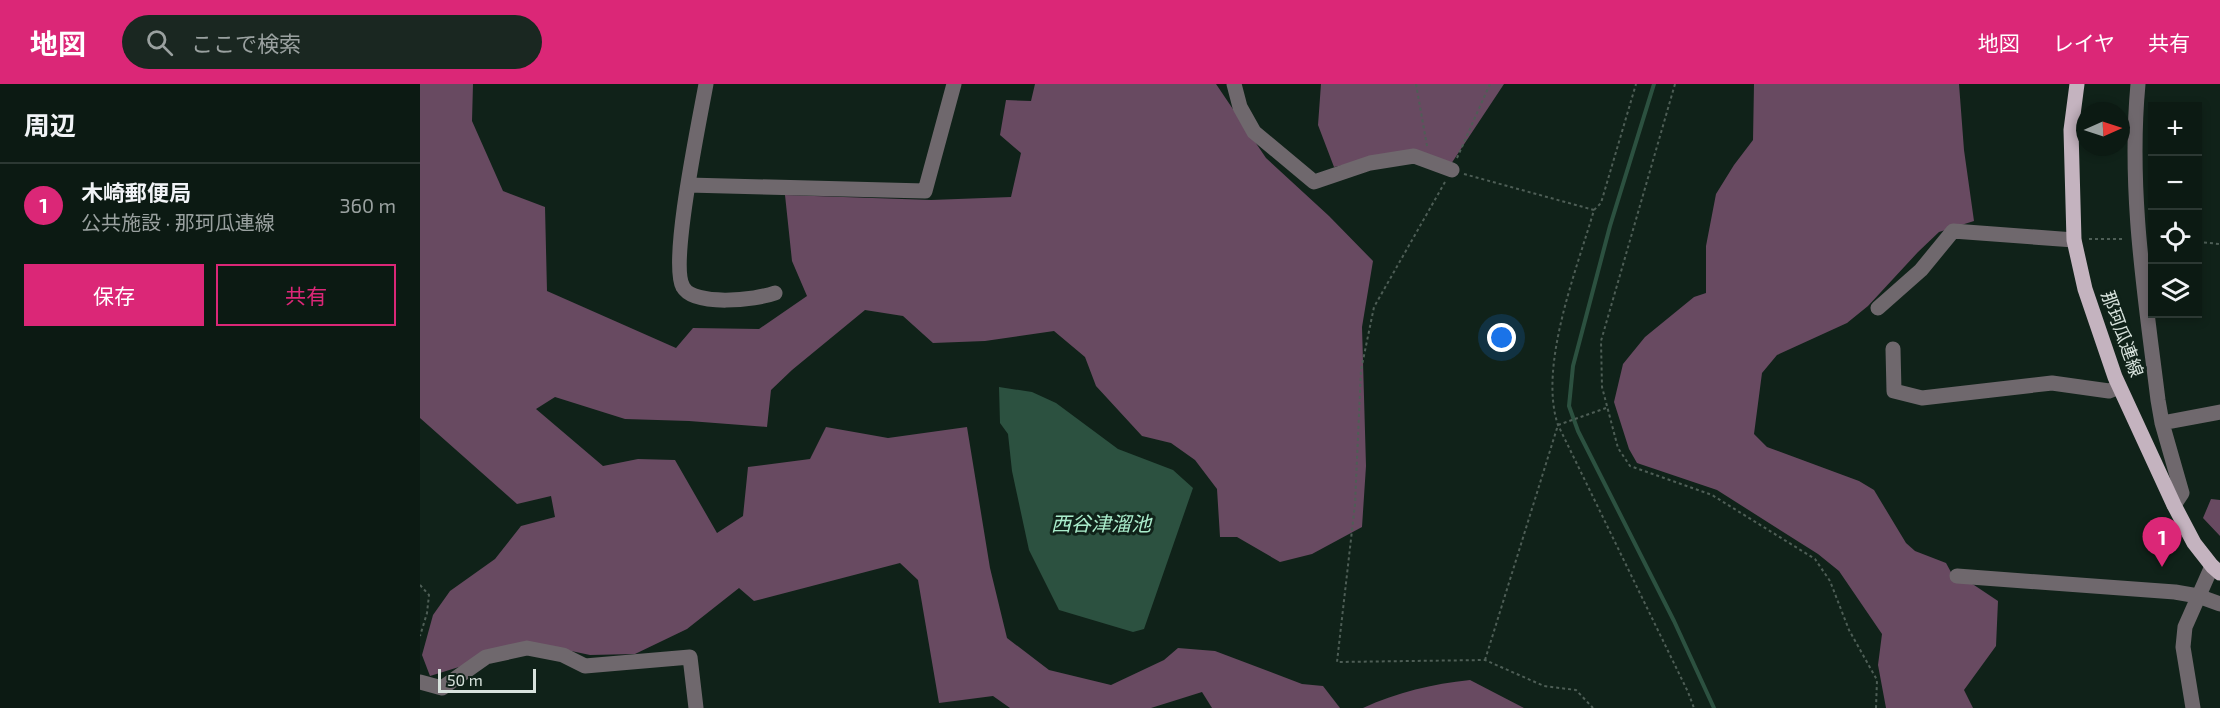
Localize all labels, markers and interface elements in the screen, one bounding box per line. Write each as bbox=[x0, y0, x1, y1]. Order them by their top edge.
search box bbox=[122, 15, 542, 69]
text: 地図 bbox=[30, 26, 86, 60]
icon: search bbox=[143, 26, 176, 59]
text: ここで検索 bbox=[191, 30, 301, 56]
text: 地図 bbox=[1978, 30, 2020, 55]
text: レイヤ bbox=[2053, 30, 2115, 55]
text: 共有 bbox=[2148, 30, 2190, 55]
north arrow bbox=[2076, 102, 2130, 156]
map controls bbox=[2148, 102, 2202, 318]
button: + bbox=[2148, 102, 2202, 156]
text: 周辺 bbox=[24, 109, 76, 140]
button: − bbox=[2148, 156, 2202, 210]
text: 木崎郵便局 bbox=[81, 179, 191, 205]
text: 1 bbox=[39, 193, 48, 217]
text: 360 m bbox=[339, 193, 396, 217]
text: 公共施設 · 那珂瓜連線 bbox=[81, 210, 275, 234]
button: locate bbox=[2148, 210, 2202, 264]
button: 保存 bbox=[24, 264, 204, 326]
button: 共有 bbox=[216, 264, 396, 326]
button: layers bbox=[2148, 264, 2202, 318]
street label: 那珂瓜連線 bbox=[2097, 288, 2149, 380]
your location bbox=[1487, 323, 1516, 352]
water label: 西谷津溜池 bbox=[1051, 511, 1153, 535]
pin: 1 bbox=[2142, 518, 2182, 567]
scale bar bbox=[438, 666, 536, 694]
text: 50 m bbox=[447, 670, 483, 689]

